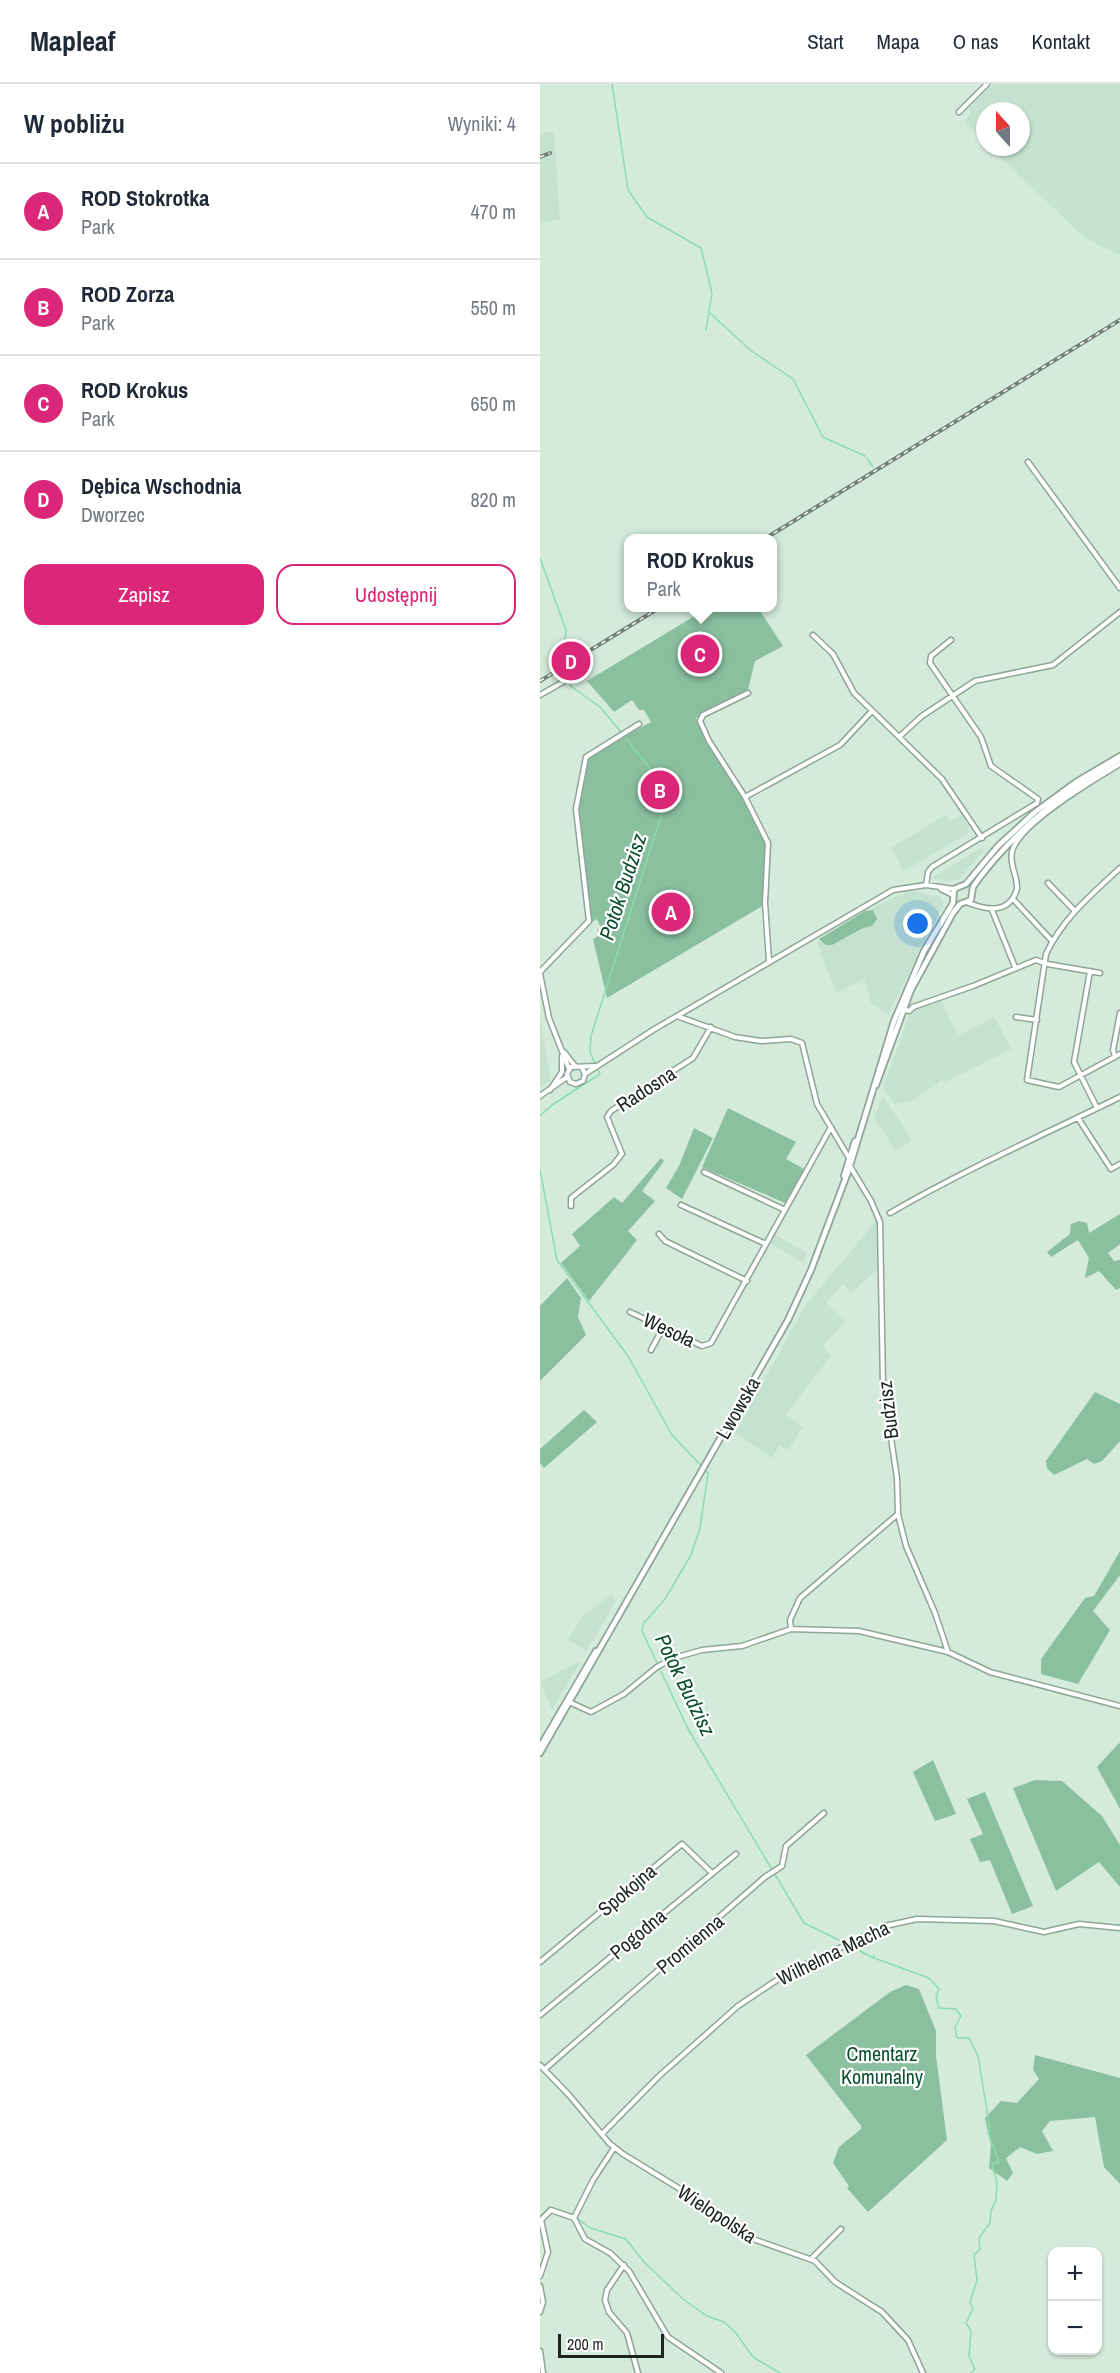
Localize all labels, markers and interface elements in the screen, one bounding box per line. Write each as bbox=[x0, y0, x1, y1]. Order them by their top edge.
text: Mapleaf bbox=[30, 22, 115, 60]
text: Start bbox=[807, 27, 844, 56]
text: Mapa bbox=[877, 27, 920, 56]
text: O nas bbox=[953, 27, 999, 56]
text: Kontakt bbox=[1032, 27, 1090, 56]
north arrow bbox=[976, 102, 1030, 156]
text: W pobliżu bbox=[24, 106, 125, 141]
text: Wyniki: 4 bbox=[448, 110, 516, 137]
text: ROD Stokrotka bbox=[81, 183, 209, 213]
text: A bbox=[38, 198, 49, 225]
text: 470 m bbox=[470, 198, 516, 225]
text: Park bbox=[81, 213, 115, 240]
text: ROD Zorza bbox=[81, 279, 174, 309]
text: B bbox=[38, 294, 49, 321]
text: 550 m bbox=[470, 294, 516, 321]
text: Park bbox=[81, 309, 115, 336]
text: ROD Krokus bbox=[81, 375, 188, 405]
text: C bbox=[38, 390, 49, 417]
text: 650 m bbox=[470, 390, 516, 417]
text: Park bbox=[81, 405, 115, 432]
text: Dębica Wschodnia bbox=[81, 471, 241, 501]
text: D bbox=[38, 486, 49, 513]
text: 820 m bbox=[470, 486, 516, 513]
text: Dworzec bbox=[81, 501, 145, 528]
popup bbox=[624, 534, 777, 612]
text: ROD Krokus bbox=[647, 545, 754, 575]
button: Zapisz bbox=[24, 564, 264, 625]
button: Udostępnij bbox=[276, 564, 516, 625]
text: Park bbox=[647, 575, 681, 602]
pin: C bbox=[680, 632, 720, 676]
pin: D bbox=[552, 638, 591, 684]
pin: B bbox=[640, 768, 680, 812]
water label: Potok Budzisz bbox=[592, 830, 653, 944]
pin: A bbox=[652, 890, 690, 934]
your location bbox=[903, 909, 932, 938]
street label: Radosna bbox=[611, 1059, 681, 1118]
street label: Wesoła bbox=[639, 1306, 700, 1353]
street label: Lwowska bbox=[709, 1372, 766, 1444]
street label: Budzisz bbox=[871, 1379, 904, 1441]
water label: Potok Budzisz bbox=[648, 1629, 723, 1741]
street label: Spokojna bbox=[592, 1857, 662, 1922]
street label: Pogodna bbox=[604, 1902, 672, 1965]
street label: Promienna bbox=[650, 1907, 729, 1980]
street label: Wilhelma Macha bbox=[772, 1914, 894, 1991]
park label: Cmentarz Komunalny bbox=[841, 2040, 924, 2090]
street label: Wielopolska bbox=[672, 2178, 762, 2249]
map controls bbox=[1048, 2247, 1102, 2355]
button: + bbox=[1048, 2247, 1102, 2301]
button: − bbox=[1048, 2301, 1102, 2355]
scale bar bbox=[558, 2331, 664, 2358]
text: 200 m bbox=[567, 2333, 603, 2355]

